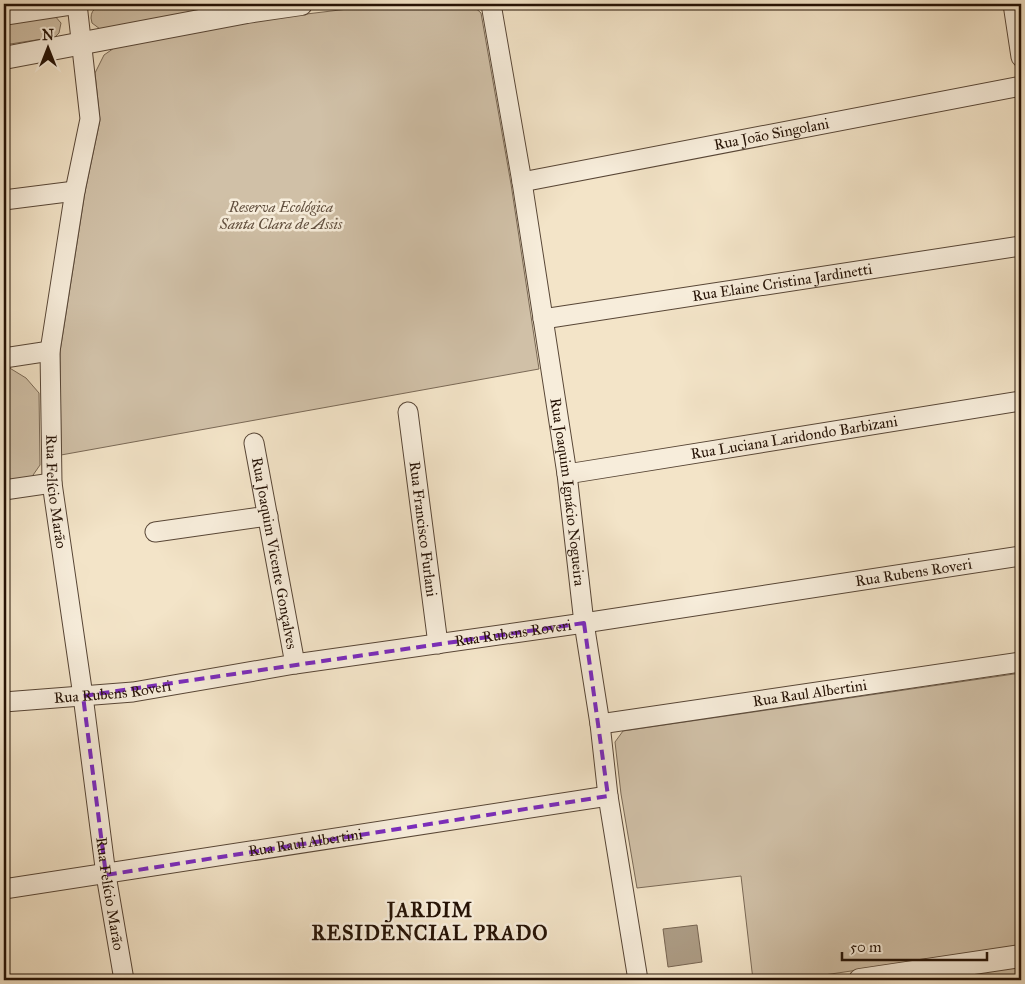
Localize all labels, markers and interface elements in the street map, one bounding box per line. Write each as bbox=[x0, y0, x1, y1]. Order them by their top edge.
north arrow bbox=[22, 22, 72, 72]
text: N bbox=[42, 27, 54, 44]
street label: Rua João Singolani bbox=[712, 114, 831, 154]
park label: Reserva Ecológica Santa Clara de Assis bbox=[219, 198, 343, 233]
street label: Rua Elaine Cristina Jardinetti bbox=[691, 260, 873, 305]
street label: Rua Joaquim Ignácio Nogueira bbox=[546, 397, 589, 588]
street label: Rua Luciana Laridondo Barbizani bbox=[689, 412, 899, 463]
street label: Rua Felício Marão bbox=[42, 434, 70, 550]
street label: Rua Joaquim Vicente Gonçalves bbox=[248, 456, 301, 651]
street label: Rua Francisco Furlani bbox=[405, 460, 441, 598]
street label: Rua Rubens Roveri bbox=[854, 555, 973, 590]
street label: Rua Rubens Roveri bbox=[453, 616, 573, 650]
street label: Rua Raul Albertini bbox=[751, 676, 868, 710]
street label: Rua Rubens Roveri bbox=[53, 677, 173, 707]
street label: Rua Raul Albertini bbox=[247, 825, 364, 860]
street label: Rua Felício Marão bbox=[92, 836, 128, 952]
district label: JARDIM RESIDENCIAL PRADO bbox=[312, 898, 548, 945]
scale bar bbox=[842, 929, 988, 961]
text: 50 m bbox=[850, 938, 882, 956]

